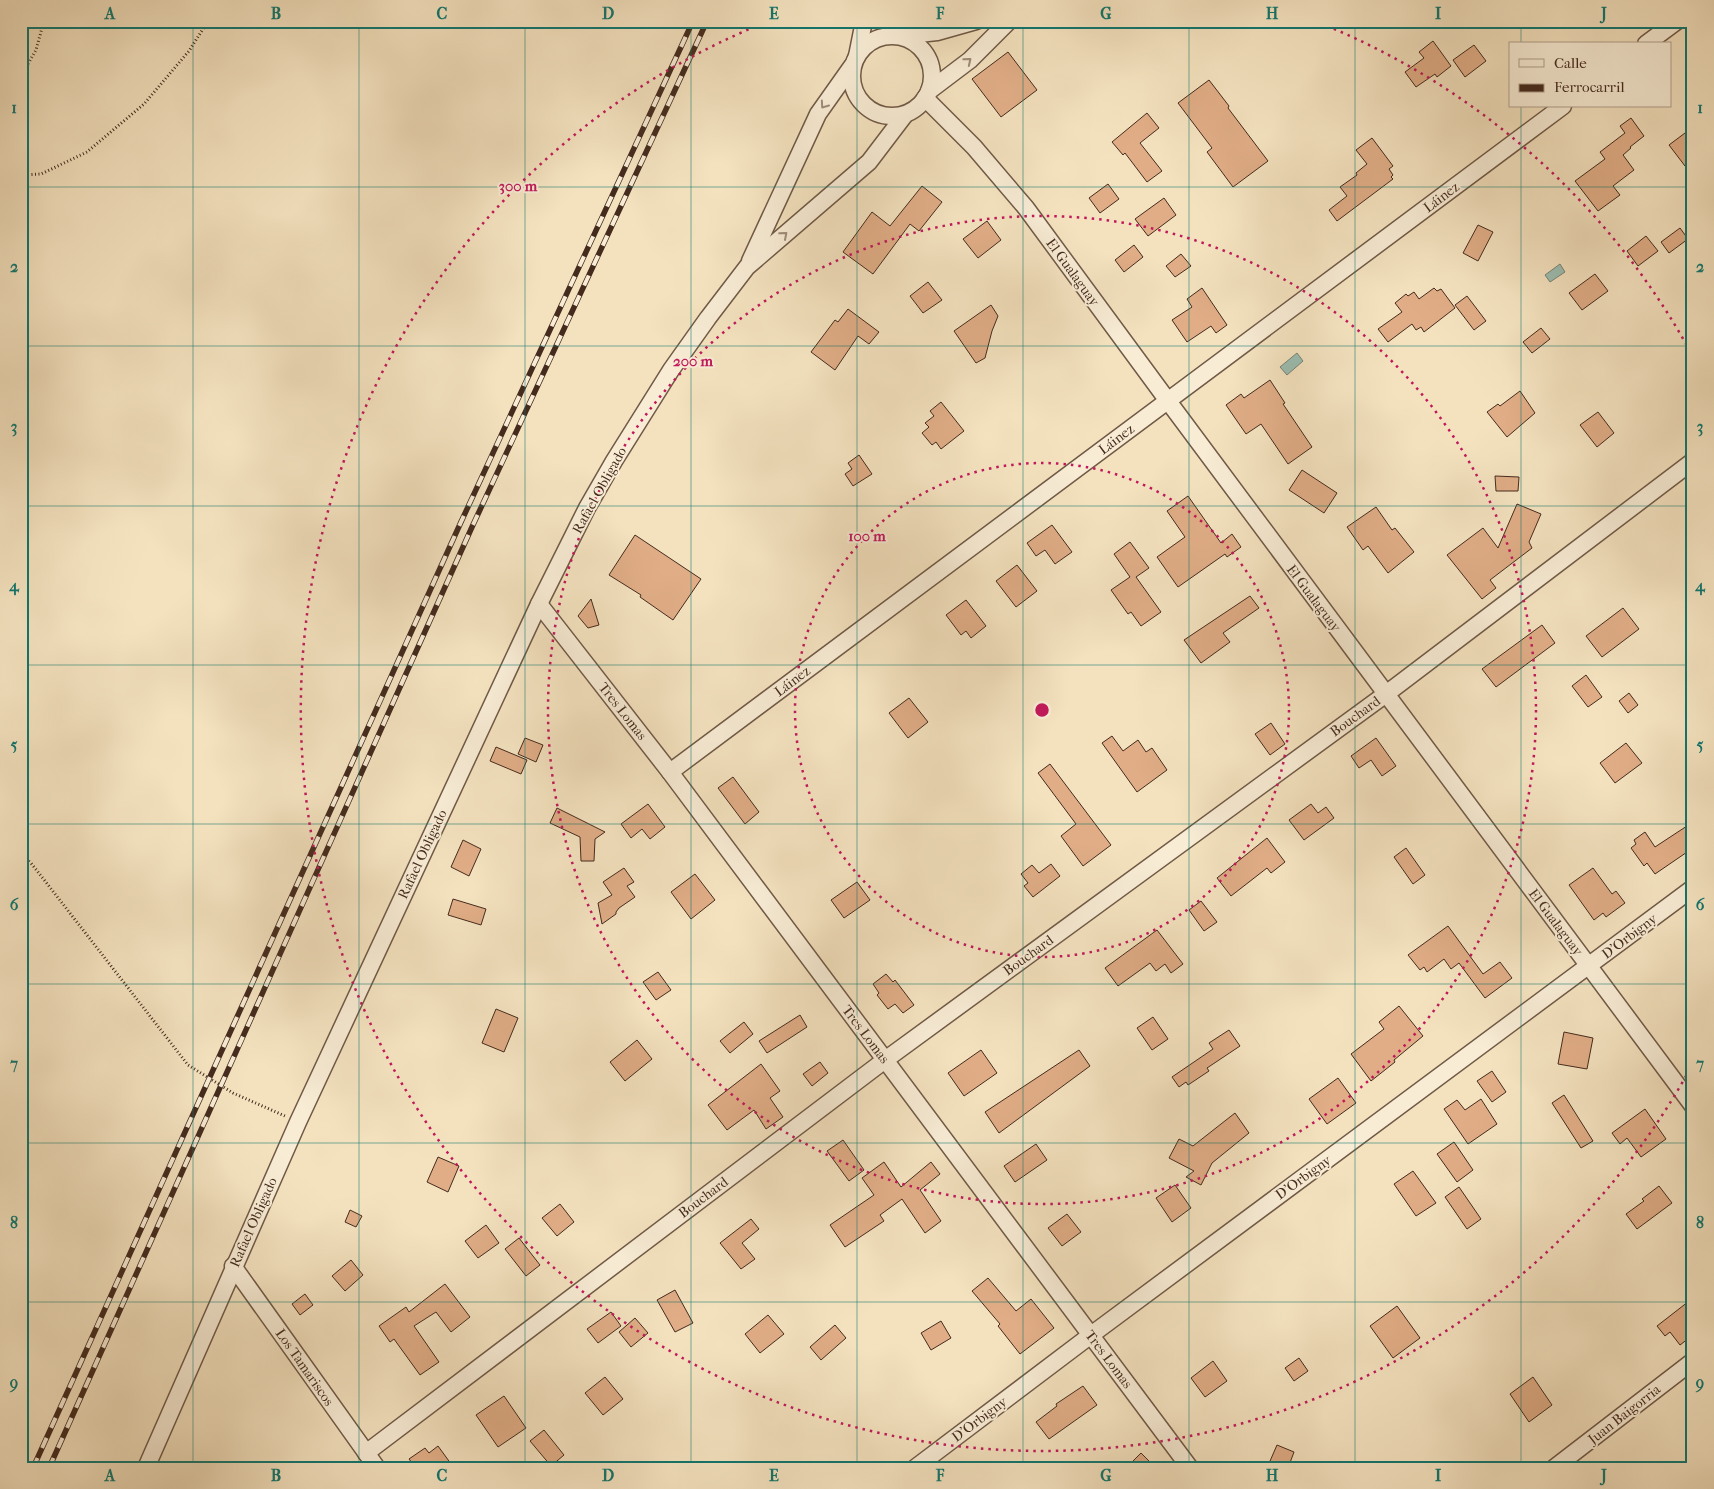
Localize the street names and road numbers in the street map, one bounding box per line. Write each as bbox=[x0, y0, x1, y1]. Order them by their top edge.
street label: Láinez bbox=[1420, 178, 1463, 216]
street label: El Gualaguay bbox=[1042, 235, 1103, 310]
street label: Láinez bbox=[1095, 420, 1138, 458]
street label: Rafael Obligado bbox=[569, 444, 630, 537]
street label: El Gualaguay bbox=[1283, 561, 1345, 636]
street label: Láinez bbox=[771, 662, 814, 700]
street label: Tres Lomas bbox=[595, 679, 650, 743]
street label: Bouchard bbox=[1327, 692, 1384, 740]
street label: Rafael Obligado bbox=[394, 807, 451, 902]
street label: El Gualaguay bbox=[1525, 885, 1587, 960]
street label: D'Orbigny bbox=[1598, 910, 1661, 963]
street label: Bouchard bbox=[1000, 931, 1057, 979]
street label: Tres Lomas bbox=[838, 1002, 893, 1067]
street label: D'Orbigny bbox=[1272, 1151, 1335, 1203]
street label: Bouchard bbox=[675, 1173, 732, 1222]
street label: Rafael Obligado bbox=[226, 1175, 281, 1270]
street label: Los Tamariscos bbox=[272, 1325, 337, 1409]
street label: Tres Lomas bbox=[1081, 1327, 1136, 1392]
street label: Juan Baigorria bbox=[1584, 1381, 1664, 1449]
street label: D'Orbigny bbox=[948, 1393, 1011, 1446]

